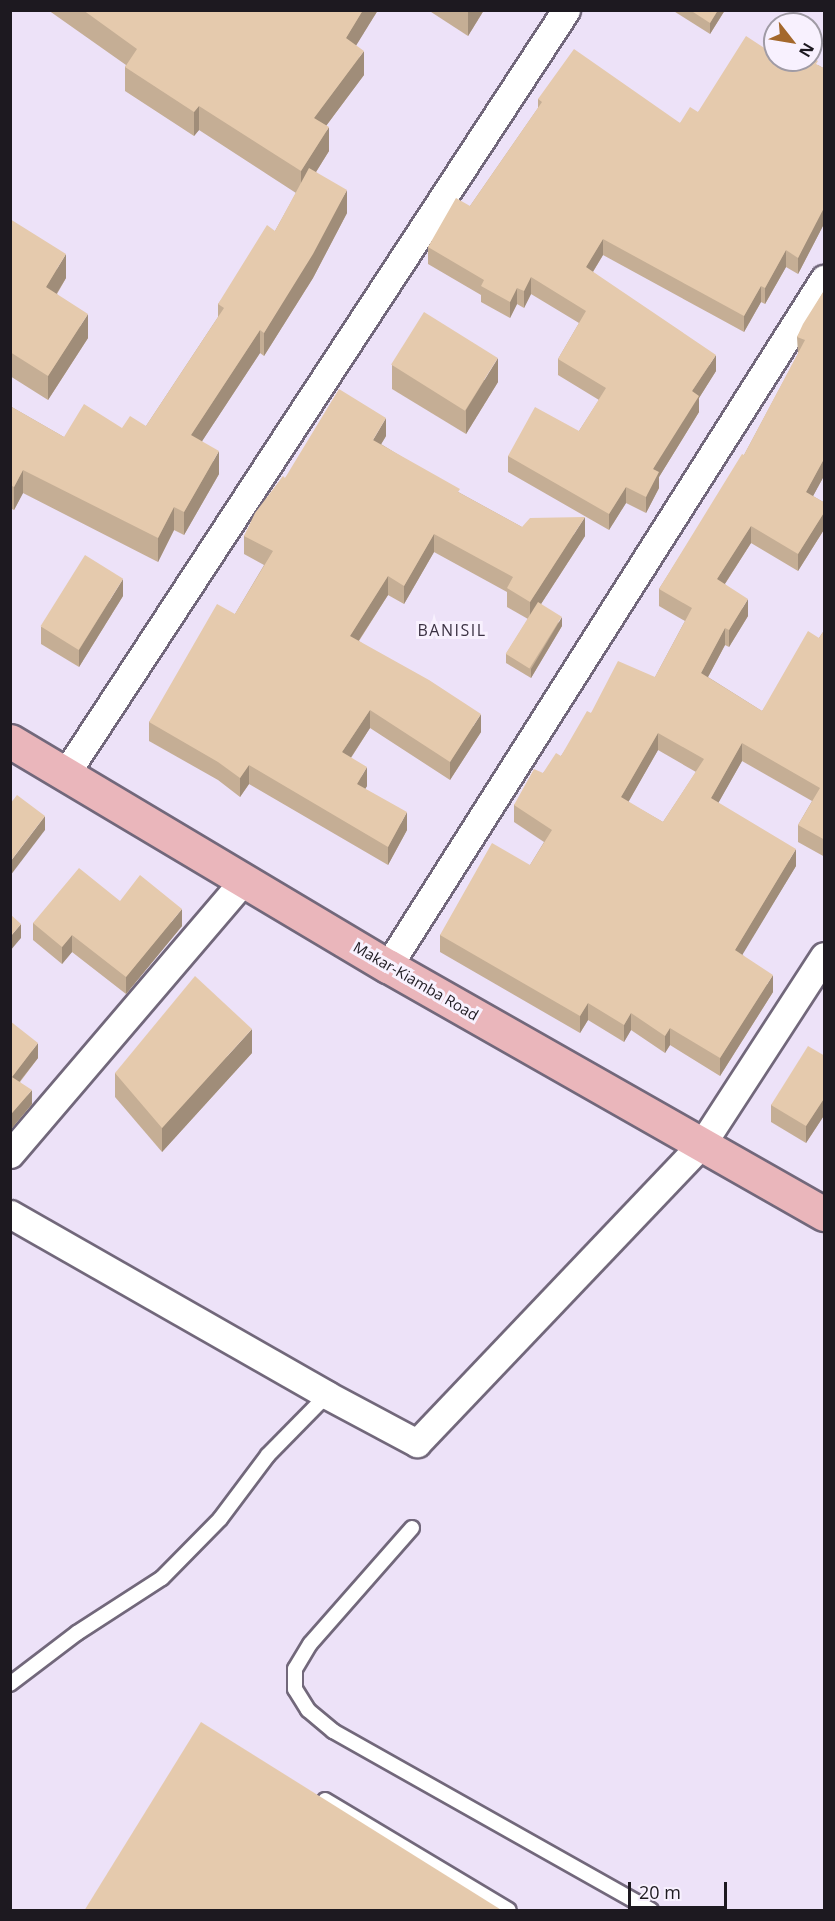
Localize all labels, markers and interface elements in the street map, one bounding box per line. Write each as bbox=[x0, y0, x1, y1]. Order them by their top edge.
north arrow bbox=[763, 12, 823, 72]
text: N bbox=[794, 39, 819, 61]
district label: BANISIL bbox=[417, 620, 487, 640]
street label: Makar-Kiamba Road bbox=[350, 938, 482, 1024]
scale bar bbox=[631, 1870, 730, 1908]
text: 20 m bbox=[639, 1880, 681, 1904]

